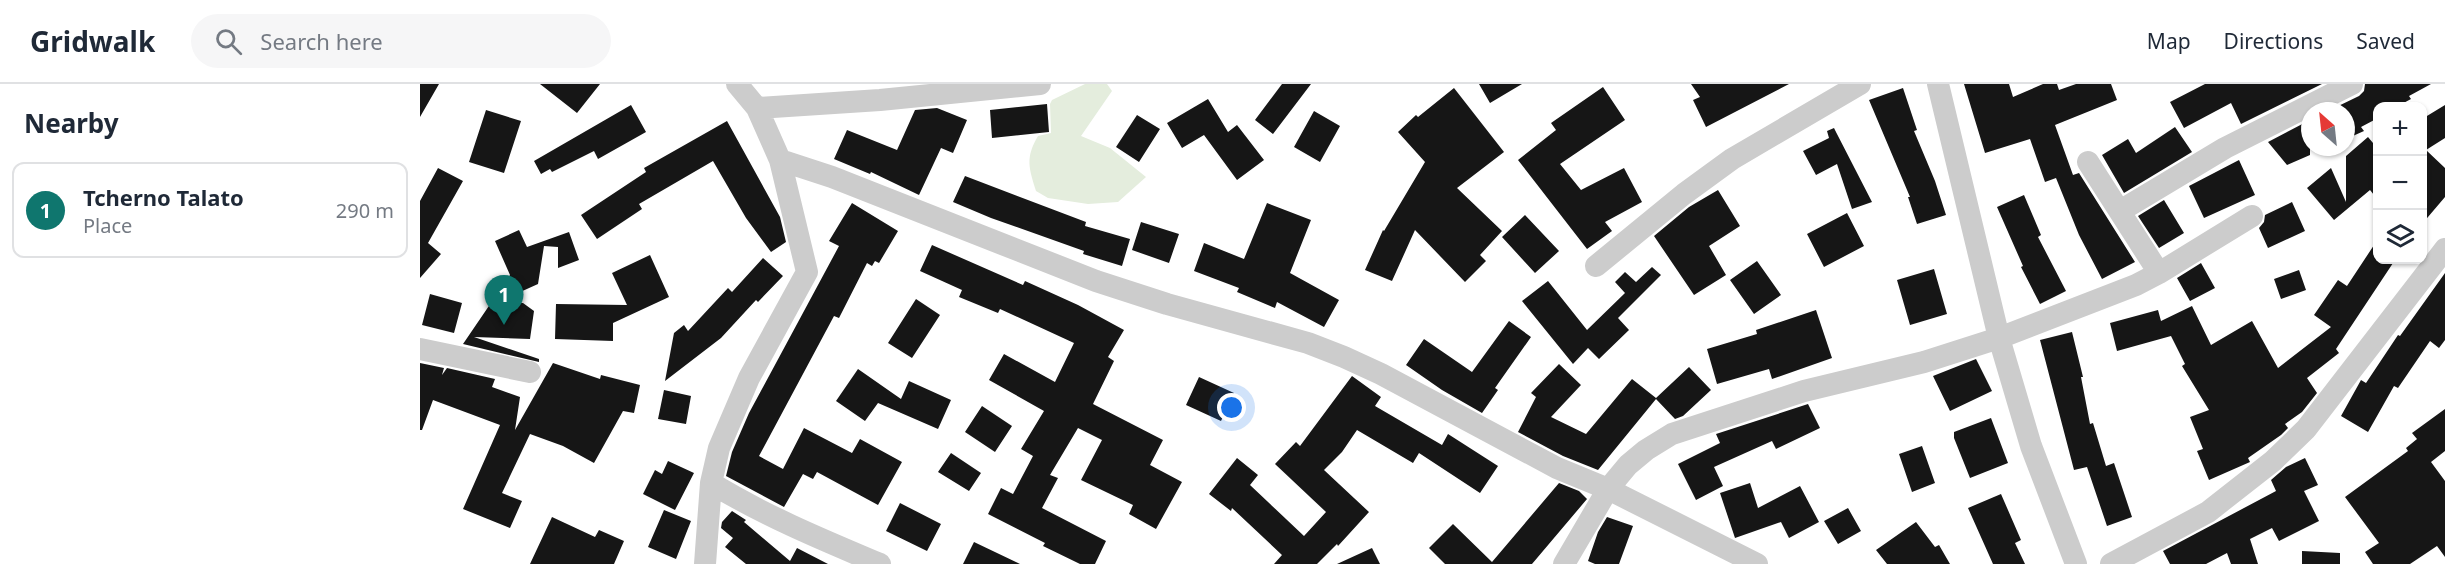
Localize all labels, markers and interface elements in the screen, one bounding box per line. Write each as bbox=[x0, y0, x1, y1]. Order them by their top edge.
search box bbox=[191, 14, 611, 68]
text: Gridwalk bbox=[30, 22, 155, 60]
icon: search bbox=[212, 25, 245, 58]
text: Search here bbox=[260, 26, 383, 56]
text: Map bbox=[2147, 27, 2191, 55]
text: Directions bbox=[2224, 27, 2323, 55]
text: Saved bbox=[2356, 27, 2415, 55]
north arrow bbox=[2301, 102, 2355, 156]
map controls bbox=[2373, 102, 2427, 264]
button: + bbox=[2373, 102, 2427, 156]
text: Nearby bbox=[24, 105, 119, 141]
button: − bbox=[2373, 156, 2427, 210]
text: Tcherno Talato bbox=[83, 182, 244, 212]
text: 1 bbox=[40, 197, 51, 224]
text: 290 m bbox=[336, 197, 394, 224]
button: layers bbox=[2373, 210, 2427, 264]
text: Place bbox=[83, 212, 132, 239]
pin: 1 bbox=[484, 276, 524, 325]
your location bbox=[1217, 393, 1246, 422]

